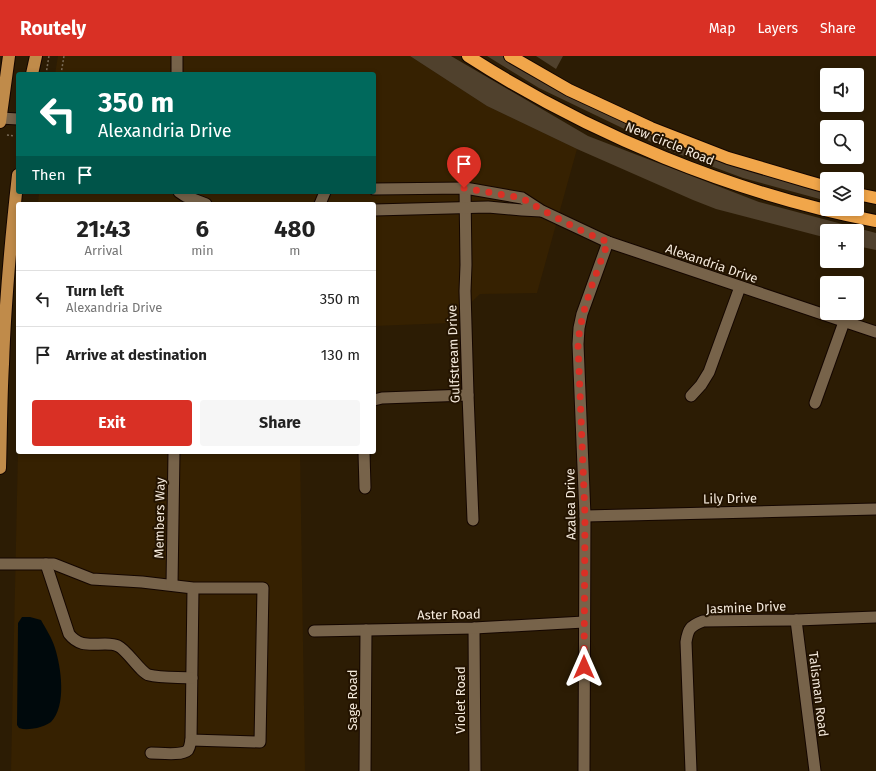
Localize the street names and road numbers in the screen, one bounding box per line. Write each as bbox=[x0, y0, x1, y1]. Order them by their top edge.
street label: New Circle Road bbox=[623, 119, 717, 168]
street label: Alexandria Drive bbox=[664, 241, 760, 286]
street label: Gulfstream Drive bbox=[444, 305, 463, 403]
street label: Azalea Drive bbox=[562, 468, 579, 540]
street label: Members Way bbox=[151, 477, 168, 559]
street label: Lily Drive bbox=[703, 491, 757, 506]
street label: Jasmine Drive bbox=[706, 599, 786, 616]
street label: Aster Road bbox=[417, 606, 481, 623]
street label: Talisman Road bbox=[806, 651, 831, 738]
street label: Violet Road bbox=[453, 666, 468, 734]
street label: Sage Road bbox=[345, 669, 360, 731]

